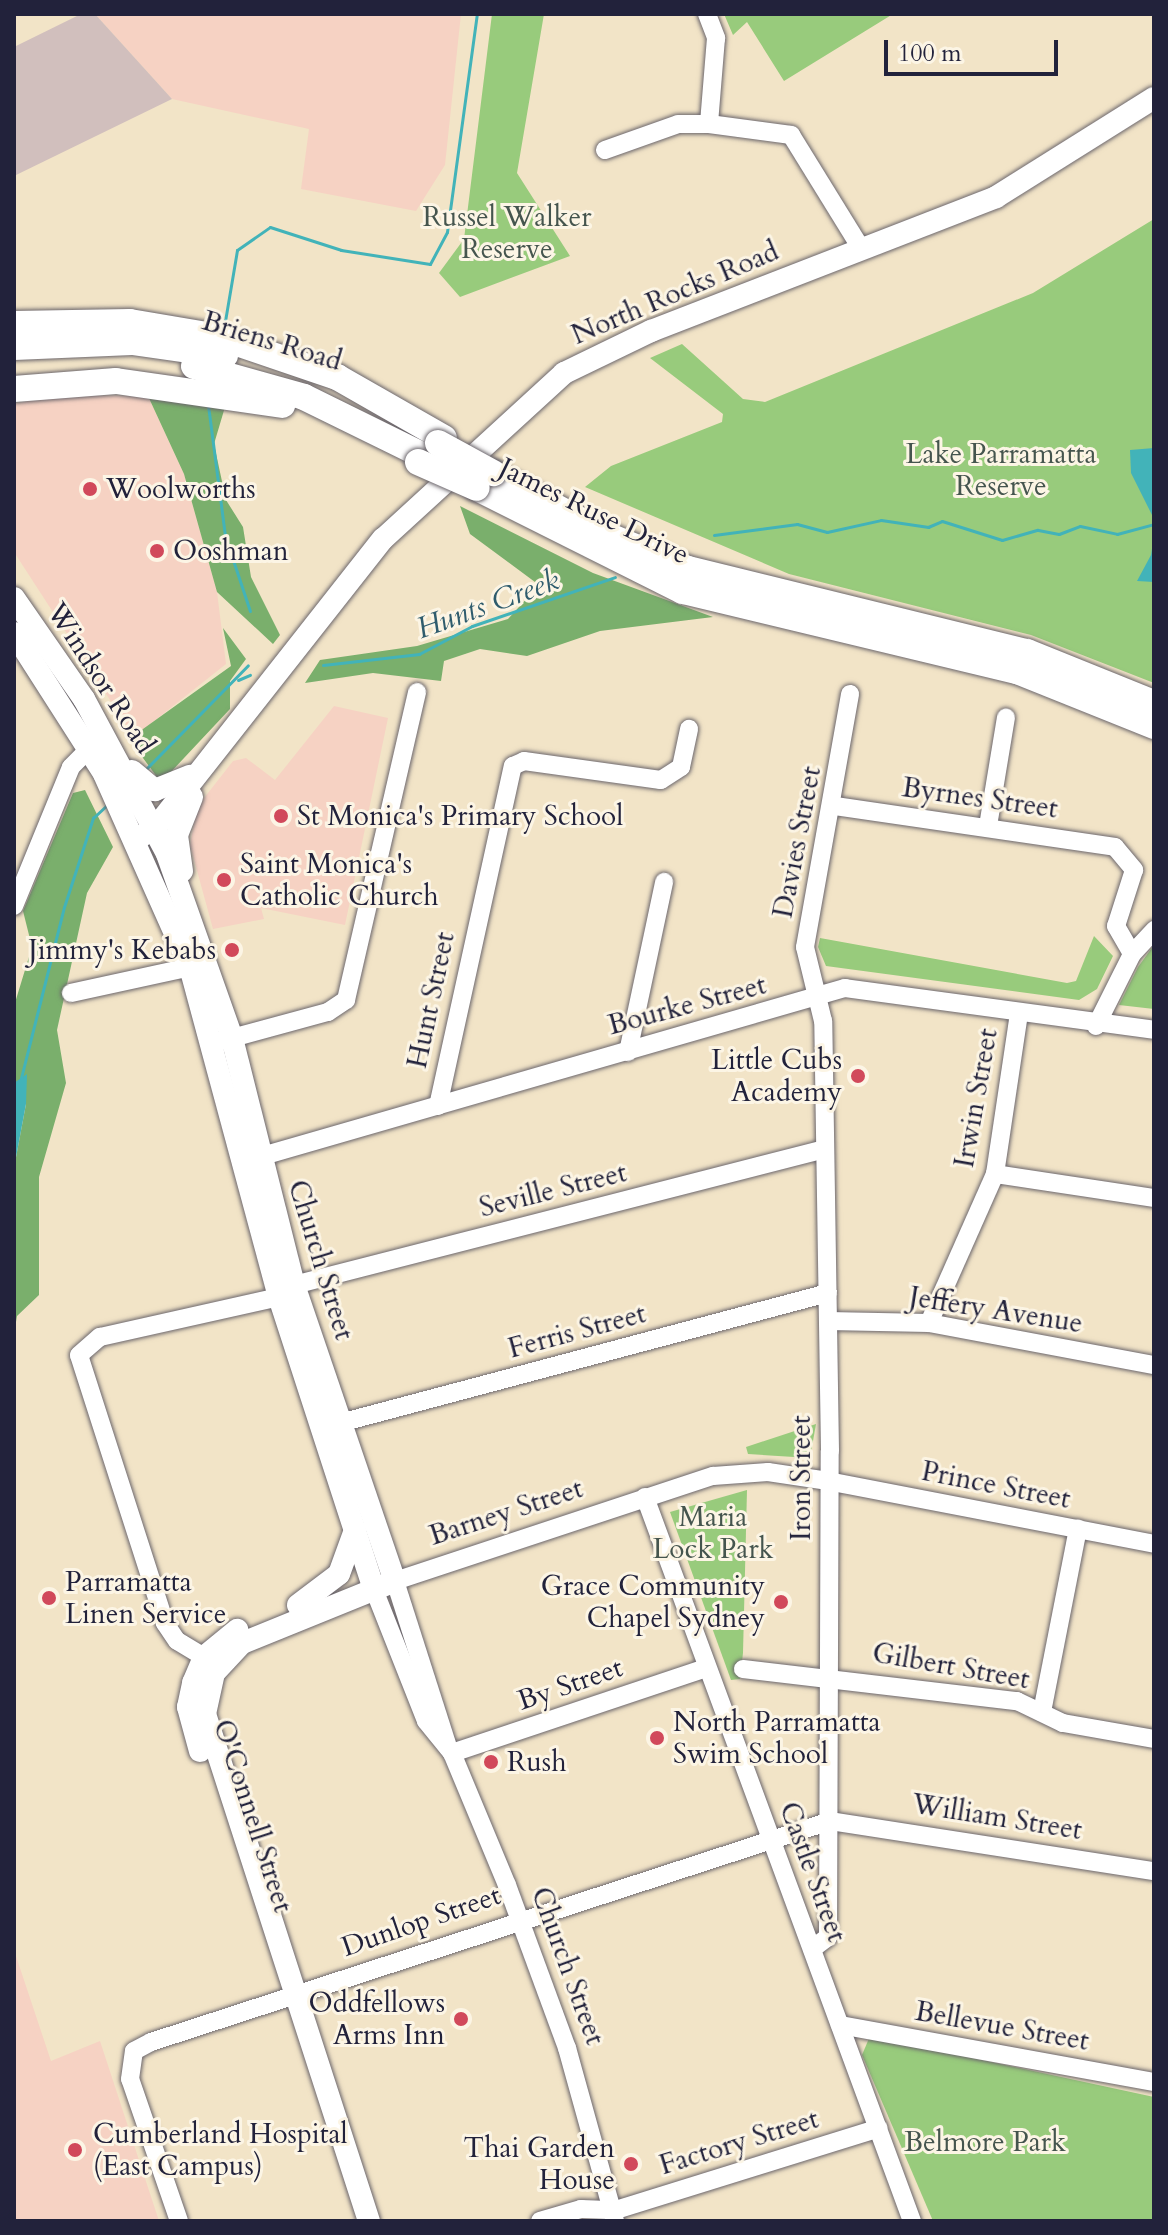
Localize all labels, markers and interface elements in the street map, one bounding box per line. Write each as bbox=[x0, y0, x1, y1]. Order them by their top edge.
scale bar bbox=[888, 24, 1062, 74]
text: 100 m bbox=[898, 37, 962, 70]
park label: Russel Walker Reserve bbox=[423, 200, 591, 266]
street label: North Rocks Road bbox=[566, 234, 784, 352]
street label: Briens Road bbox=[198, 304, 346, 378]
park label: Lake Parramatta Reserve bbox=[905, 437, 1097, 503]
street label: James Ruse Drive bbox=[494, 451, 694, 571]
place label: Woolworths bbox=[106, 472, 256, 506]
marker: Woolworths bbox=[81, 480, 99, 498]
place label: Ooshman bbox=[173, 534, 289, 568]
marker: Ooshman bbox=[148, 542, 166, 560]
water label: Hunts Creek bbox=[412, 563, 564, 647]
street label: Windsor Road bbox=[40, 596, 162, 760]
street label: Davies Street bbox=[766, 763, 828, 921]
street label: Byrnes Street bbox=[900, 770, 1060, 826]
place label: St Monica's Primary School bbox=[297, 799, 623, 833]
marker: St Monica's Primary School bbox=[272, 807, 290, 825]
place label: Saint Monica's Catholic Church bbox=[240, 847, 439, 913]
marker: Saint Monica's Catholic Church bbox=[215, 871, 233, 889]
street label: Hunt Street bbox=[400, 929, 462, 1071]
place label: Jimmy's Kebabs bbox=[28, 933, 216, 967]
marker: Jimmy's Kebabs bbox=[223, 941, 241, 959]
street label: Bourke Street bbox=[604, 968, 770, 1042]
street label: Irwin Street bbox=[947, 1026, 1005, 1170]
place label: Little Cubs Academy bbox=[711, 1043, 842, 1109]
marker: Little Cubs Academy bbox=[849, 1067, 867, 1085]
street label: Seville Street bbox=[476, 1155, 630, 1225]
street label: Church Street bbox=[281, 1176, 361, 1344]
street label: Jeffery Avenue bbox=[907, 1280, 1085, 1340]
street label: Ferris Street bbox=[504, 1296, 650, 1366]
street label: Iron Street bbox=[784, 1415, 818, 1541]
street label: Prince Street bbox=[919, 1454, 1073, 1516]
street label: Barney Street bbox=[425, 1471, 587, 1553]
park label: Maria Lock Park bbox=[652, 1500, 774, 1566]
place label: Parramatta Linen Service bbox=[65, 1565, 226, 1631]
place label: Grace Community Chapel Sydney bbox=[541, 1569, 765, 1635]
marker: Parramatta Linen Service bbox=[40, 1589, 58, 1607]
marker: Grace Community Chapel Sydney bbox=[772, 1593, 790, 1611]
street label: Gilbert Street bbox=[870, 1636, 1032, 1696]
street label: By Street bbox=[513, 1650, 627, 1718]
place label: North Parramatta Swim School bbox=[673, 1705, 881, 1771]
street label: O'Connell Street bbox=[206, 1715, 300, 1917]
marker: North Parramatta Swim School bbox=[648, 1729, 666, 1747]
place label: Rush bbox=[507, 1745, 566, 1779]
marker: Rush bbox=[482, 1753, 500, 1771]
street label: William Street bbox=[910, 1787, 1084, 1847]
street label: Castle Street bbox=[772, 1797, 854, 1947]
street label: Dunlop Street bbox=[337, 1878, 505, 1964]
street label: Church Street bbox=[524, 1883, 612, 2049]
place label: Oddfellows Arms Inn bbox=[309, 1986, 445, 2052]
street label: Bellevue Street bbox=[913, 1994, 1091, 2058]
marker: Oddfellows Arms Inn bbox=[452, 2010, 470, 2028]
street label: Factory Street bbox=[655, 2102, 823, 2182]
place label: Cumberland Hospital (East Campus) bbox=[93, 2117, 348, 2183]
park label: Belmore Park bbox=[904, 2125, 1066, 2159]
place label: Thai Garden House bbox=[464, 2131, 615, 2197]
marker: Cumberland Hospital (East Campus) bbox=[64, 2139, 86, 2161]
marker: Thai Garden House bbox=[622, 2155, 640, 2173]

